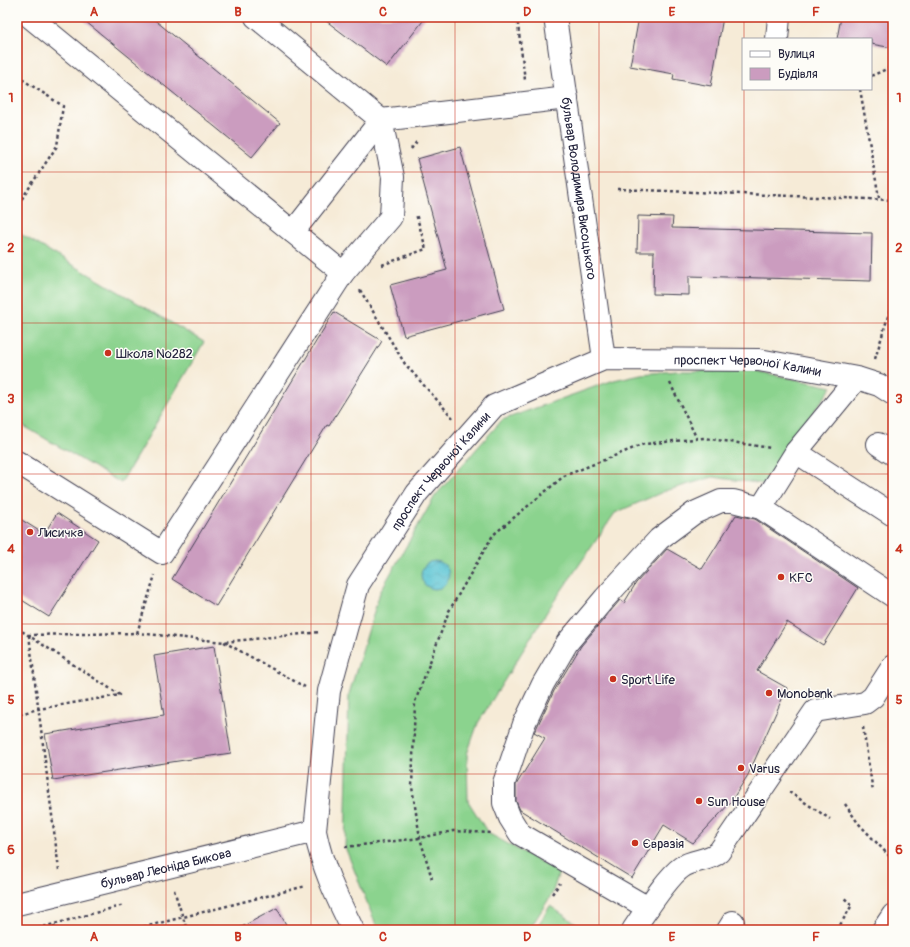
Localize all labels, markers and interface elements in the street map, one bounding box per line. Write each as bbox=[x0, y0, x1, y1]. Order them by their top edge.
text: A bbox=[90, 4, 99, 20]
text: B bbox=[234, 4, 242, 20]
text: C bbox=[379, 4, 387, 20]
text: D bbox=[523, 4, 531, 20]
text: E bbox=[669, 4, 676, 20]
text: F bbox=[812, 4, 820, 20]
legend bbox=[742, 38, 872, 90]
text: Вулиця bbox=[778, 47, 815, 62]
text: Будівля bbox=[778, 67, 818, 82]
text: 1 bbox=[8, 90, 14, 106]
text: 1 bbox=[896, 90, 902, 106]
street label: бульвар Володимира Висоцького bbox=[558, 96, 600, 281]
text: 2 bbox=[7, 240, 15, 256]
text: 2 bbox=[895, 240, 903, 256]
place label: Школа №282 bbox=[116, 346, 193, 362]
marker: Школа №282 bbox=[103, 348, 113, 358]
street label: проспект Червоної Калини bbox=[674, 352, 823, 380]
text: 3 bbox=[7, 391, 15, 407]
text: 3 bbox=[895, 391, 903, 407]
street label: проспект Червоної Калини bbox=[388, 409, 494, 534]
place label: Лисичка bbox=[37, 525, 83, 541]
marker: Лисичка bbox=[25, 527, 35, 537]
text: 4 bbox=[7, 541, 15, 557]
text: 4 bbox=[895, 541, 903, 557]
place label: KFC bbox=[789, 570, 813, 586]
marker: KFC bbox=[776, 572, 786, 582]
place label: Sport Life bbox=[621, 672, 676, 688]
marker: Sport Life bbox=[608, 674, 618, 684]
place label: Monobank bbox=[777, 686, 833, 702]
marker: Monobank bbox=[764, 688, 774, 698]
text: 5 bbox=[7, 692, 15, 708]
text: 5 bbox=[895, 692, 903, 708]
place label: Varus bbox=[749, 761, 780, 777]
marker: Varus bbox=[736, 763, 746, 773]
place label: Sun House bbox=[707, 794, 766, 810]
marker: Sun House bbox=[694, 796, 704, 806]
place label: Євразія bbox=[643, 836, 684, 852]
marker: Євразія bbox=[630, 838, 640, 848]
text: 6 bbox=[7, 842, 15, 858]
text: 6 bbox=[895, 842, 903, 858]
street label: бульвар Леоніда Бикова bbox=[99, 845, 233, 892]
text: A bbox=[90, 929, 99, 945]
text: B bbox=[234, 929, 242, 945]
text: C bbox=[379, 929, 387, 945]
text: D bbox=[523, 929, 531, 945]
text: E bbox=[669, 929, 676, 945]
text: F bbox=[812, 929, 820, 945]

